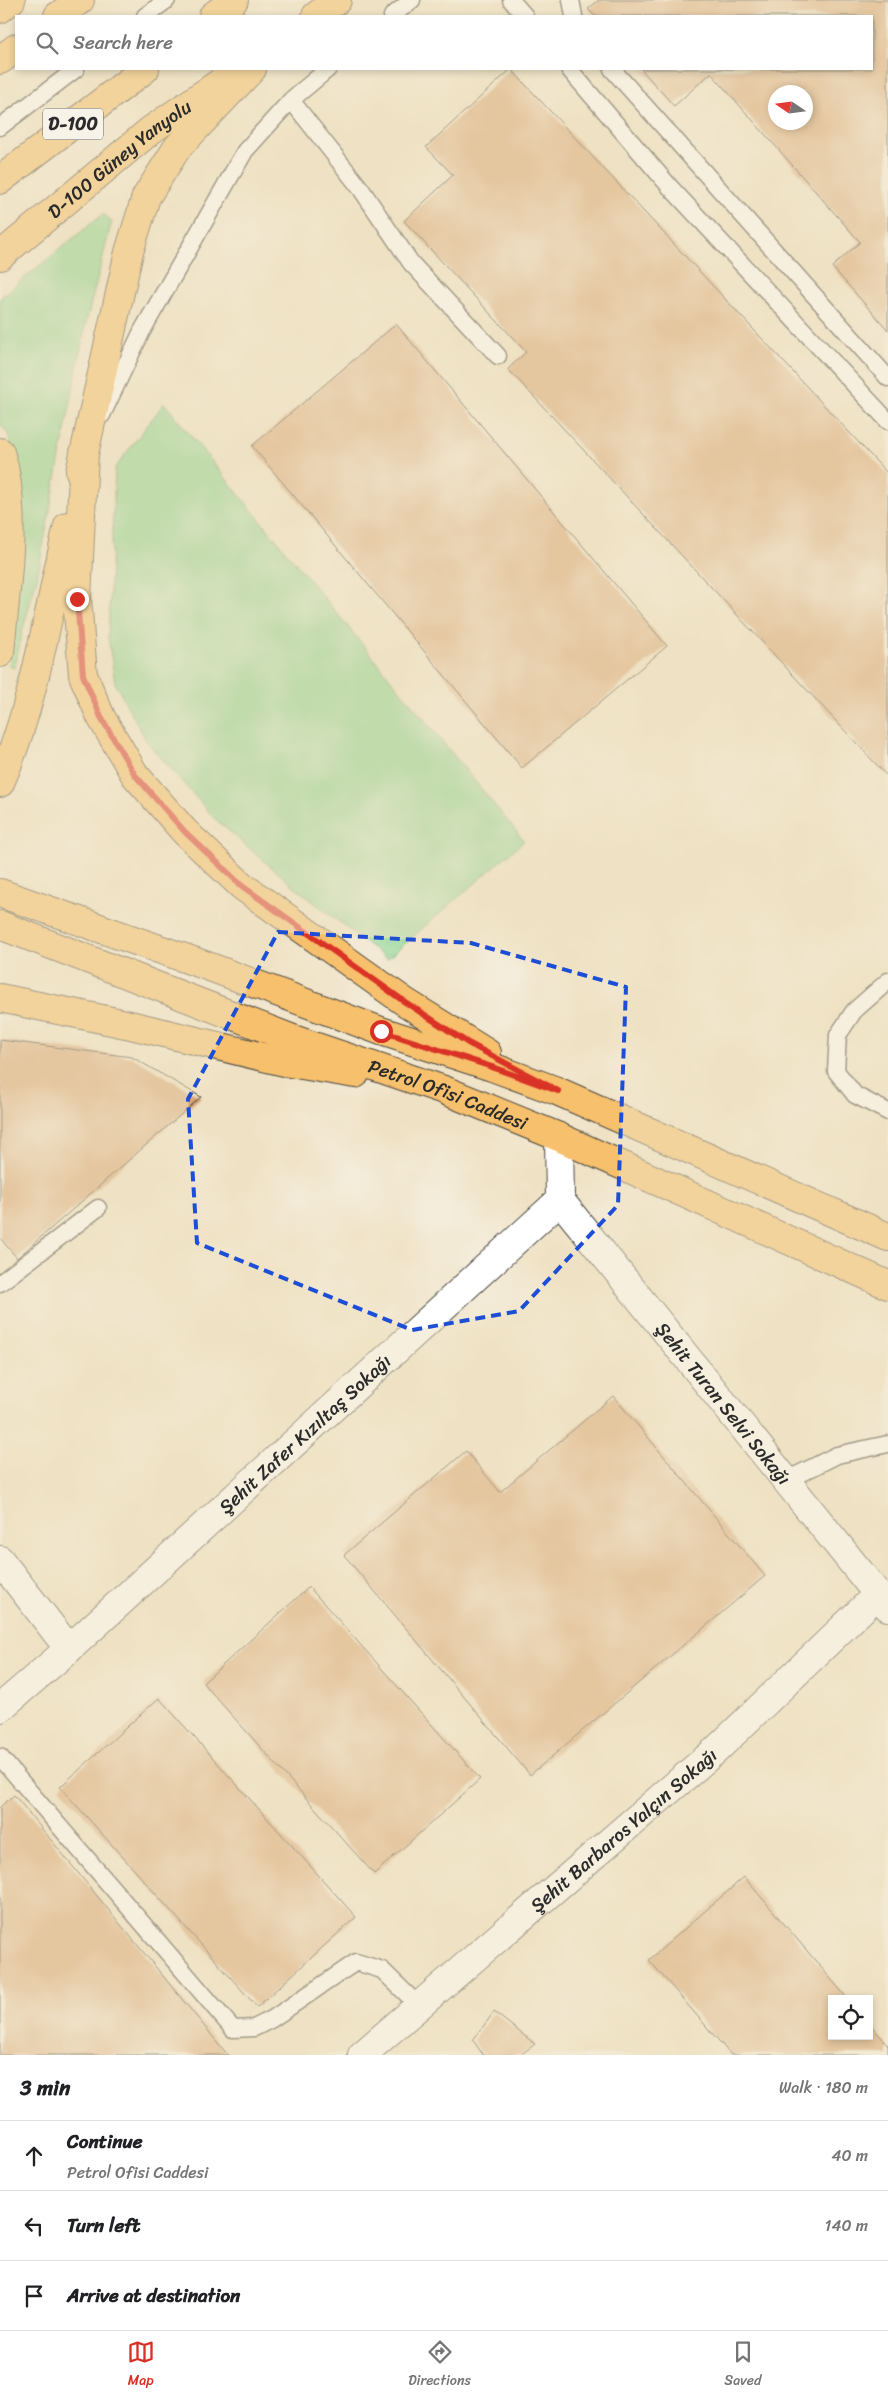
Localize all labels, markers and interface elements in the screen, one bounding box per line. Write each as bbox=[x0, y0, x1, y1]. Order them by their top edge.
search box bbox=[15, 15, 873, 70]
text: Search here bbox=[73, 26, 173, 59]
icon: search bbox=[33, 29, 61, 57]
north arrow bbox=[768, 85, 813, 130]
street label: D-100 Güney Yanyolu bbox=[40, 90, 198, 227]
road number: D-100 bbox=[43, 108, 103, 140]
route end bbox=[66, 588, 89, 611]
route start bbox=[370, 1020, 393, 1043]
street label: Petrol Ofisi Caddesi bbox=[364, 1049, 534, 1139]
street label: Şehit Turan Selvi Sokağı bbox=[647, 1314, 800, 1492]
street label: Şehit Zafer Kızıltaş Sokağı bbox=[210, 1345, 399, 1522]
street label: Şehit Barbaros Yalçın Sokağı bbox=[522, 1739, 725, 1920]
map controls bbox=[828, 1995, 873, 2040]
button: locate bbox=[828, 1995, 873, 2040]
text: 3 min bbox=[20, 2069, 70, 2107]
text: Walk · 180 m bbox=[779, 2073, 868, 2102]
text: Continue bbox=[67, 2125, 143, 2158]
text: 40 m bbox=[831, 2141, 868, 2170]
icon: ahead bbox=[20, 2142, 48, 2170]
text: Petrol Ofisi Caddesi bbox=[67, 2158, 208, 2187]
text: Turn left bbox=[67, 2209, 140, 2242]
text: 140 m bbox=[825, 2211, 868, 2240]
icon: left bbox=[20, 2212, 48, 2240]
text: Arrive at destination bbox=[67, 2279, 240, 2312]
icon: arrive bbox=[20, 2282, 48, 2310]
tab: Map bbox=[127, 2338, 155, 2393]
tab: Directions bbox=[408, 2338, 471, 2393]
tab: Saved bbox=[724, 2338, 761, 2393]

